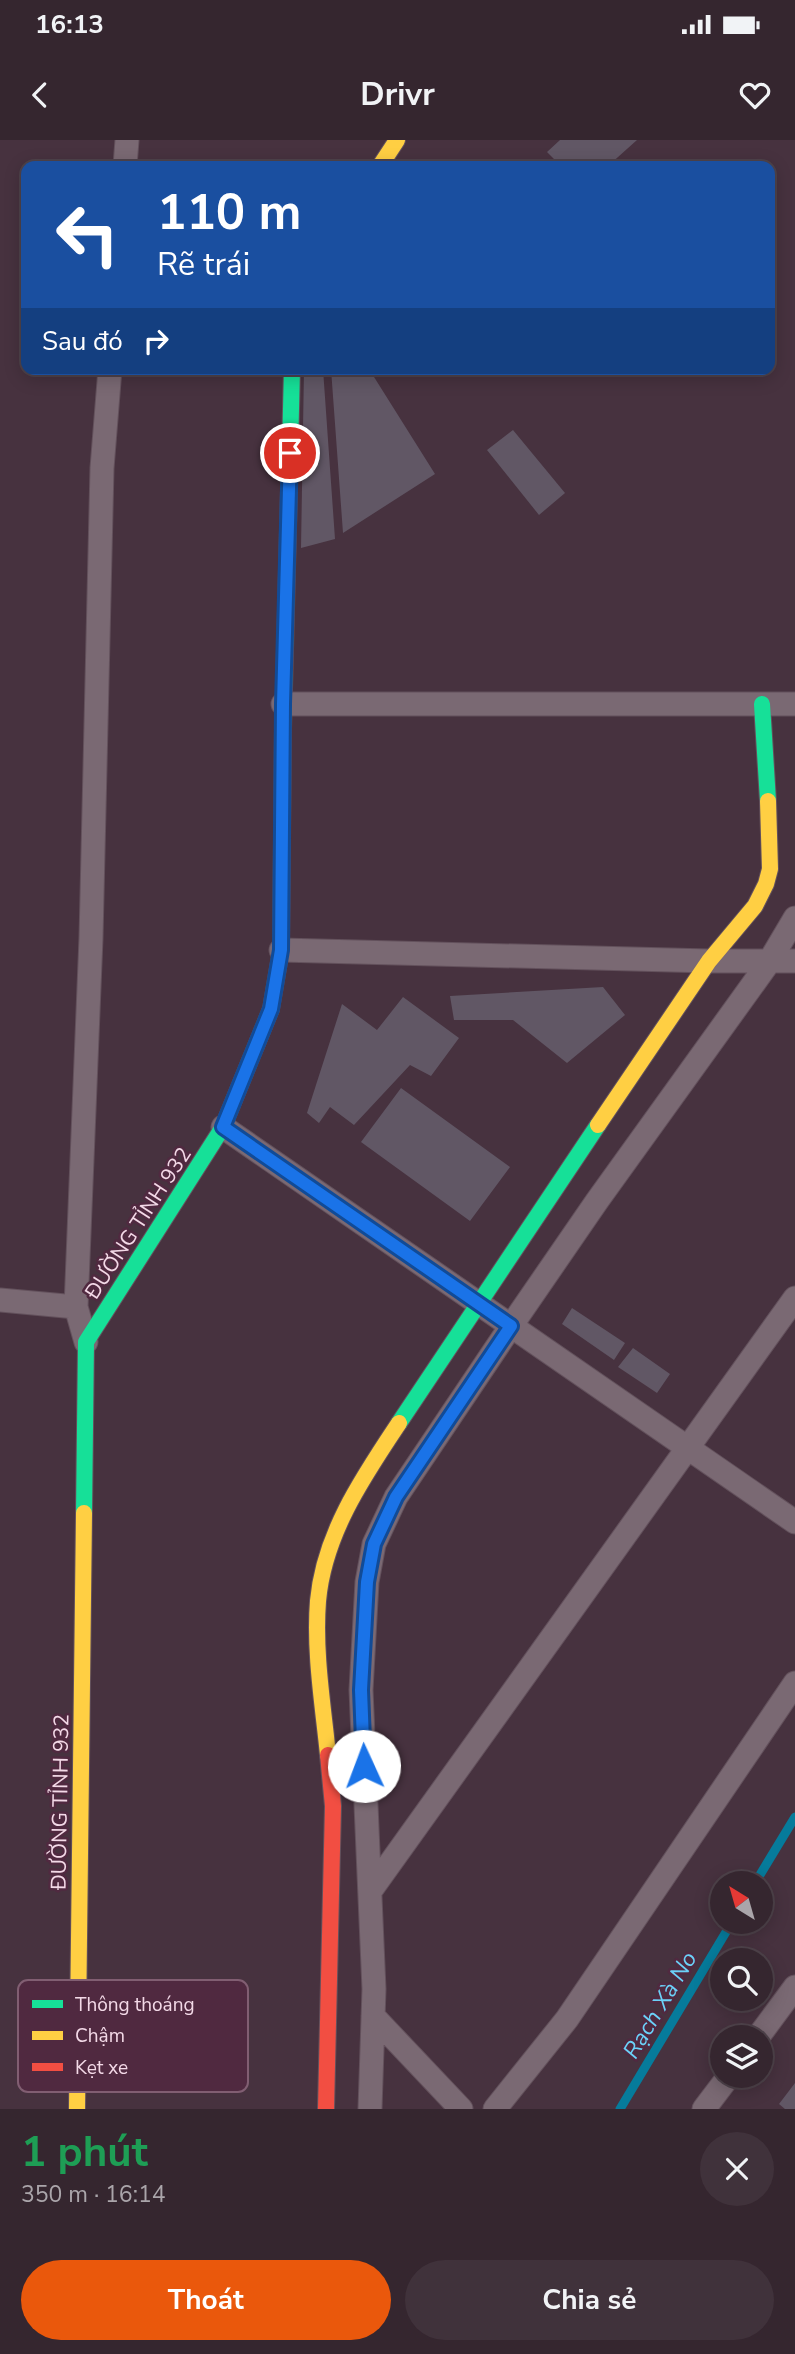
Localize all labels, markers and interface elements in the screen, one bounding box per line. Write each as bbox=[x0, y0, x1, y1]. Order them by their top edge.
text: 16:13 bbox=[35, 7, 104, 42]
text: Drivr bbox=[360, 73, 435, 116]
icon: back bbox=[21, 76, 59, 114]
icon: heart bbox=[736, 76, 774, 114]
text: 110 m bbox=[157, 179, 301, 246]
icon: left bbox=[42, 189, 133, 280]
text: Rẽ trái bbox=[157, 243, 250, 286]
icon: right bbox=[137, 322, 175, 360]
text: Sau đó bbox=[42, 324, 123, 359]
pin bbox=[260, 423, 320, 483]
icon: arrive bbox=[271, 434, 309, 472]
street label: ĐƯỜNG TỈNH 932 bbox=[78, 1142, 198, 1305]
street label: ĐƯỜNG TỈNH 932 bbox=[44, 1714, 76, 1891]
position arrow bbox=[327, 1729, 401, 1803]
north arrow bbox=[710, 1871, 774, 1934]
map controls bbox=[710, 1871, 773, 2088]
water label: Rạch Xà No bbox=[616, 1946, 704, 2064]
button: search bbox=[710, 1948, 773, 2011]
legend bbox=[18, 1980, 248, 2092]
text: Thông thoáng bbox=[75, 1992, 195, 2018]
text: Chậm bbox=[75, 2023, 125, 2049]
button: layers bbox=[710, 2025, 773, 2088]
text: Kẹt xe bbox=[75, 2055, 128, 2081]
text: 1 phút bbox=[21, 2124, 148, 2181]
button: close bbox=[700, 2132, 774, 2206]
text: 350 m · 16:14 bbox=[21, 2179, 166, 2210]
button: Thoát bbox=[21, 2260, 391, 2340]
button: Chia sẻ bbox=[405, 2260, 774, 2340]

